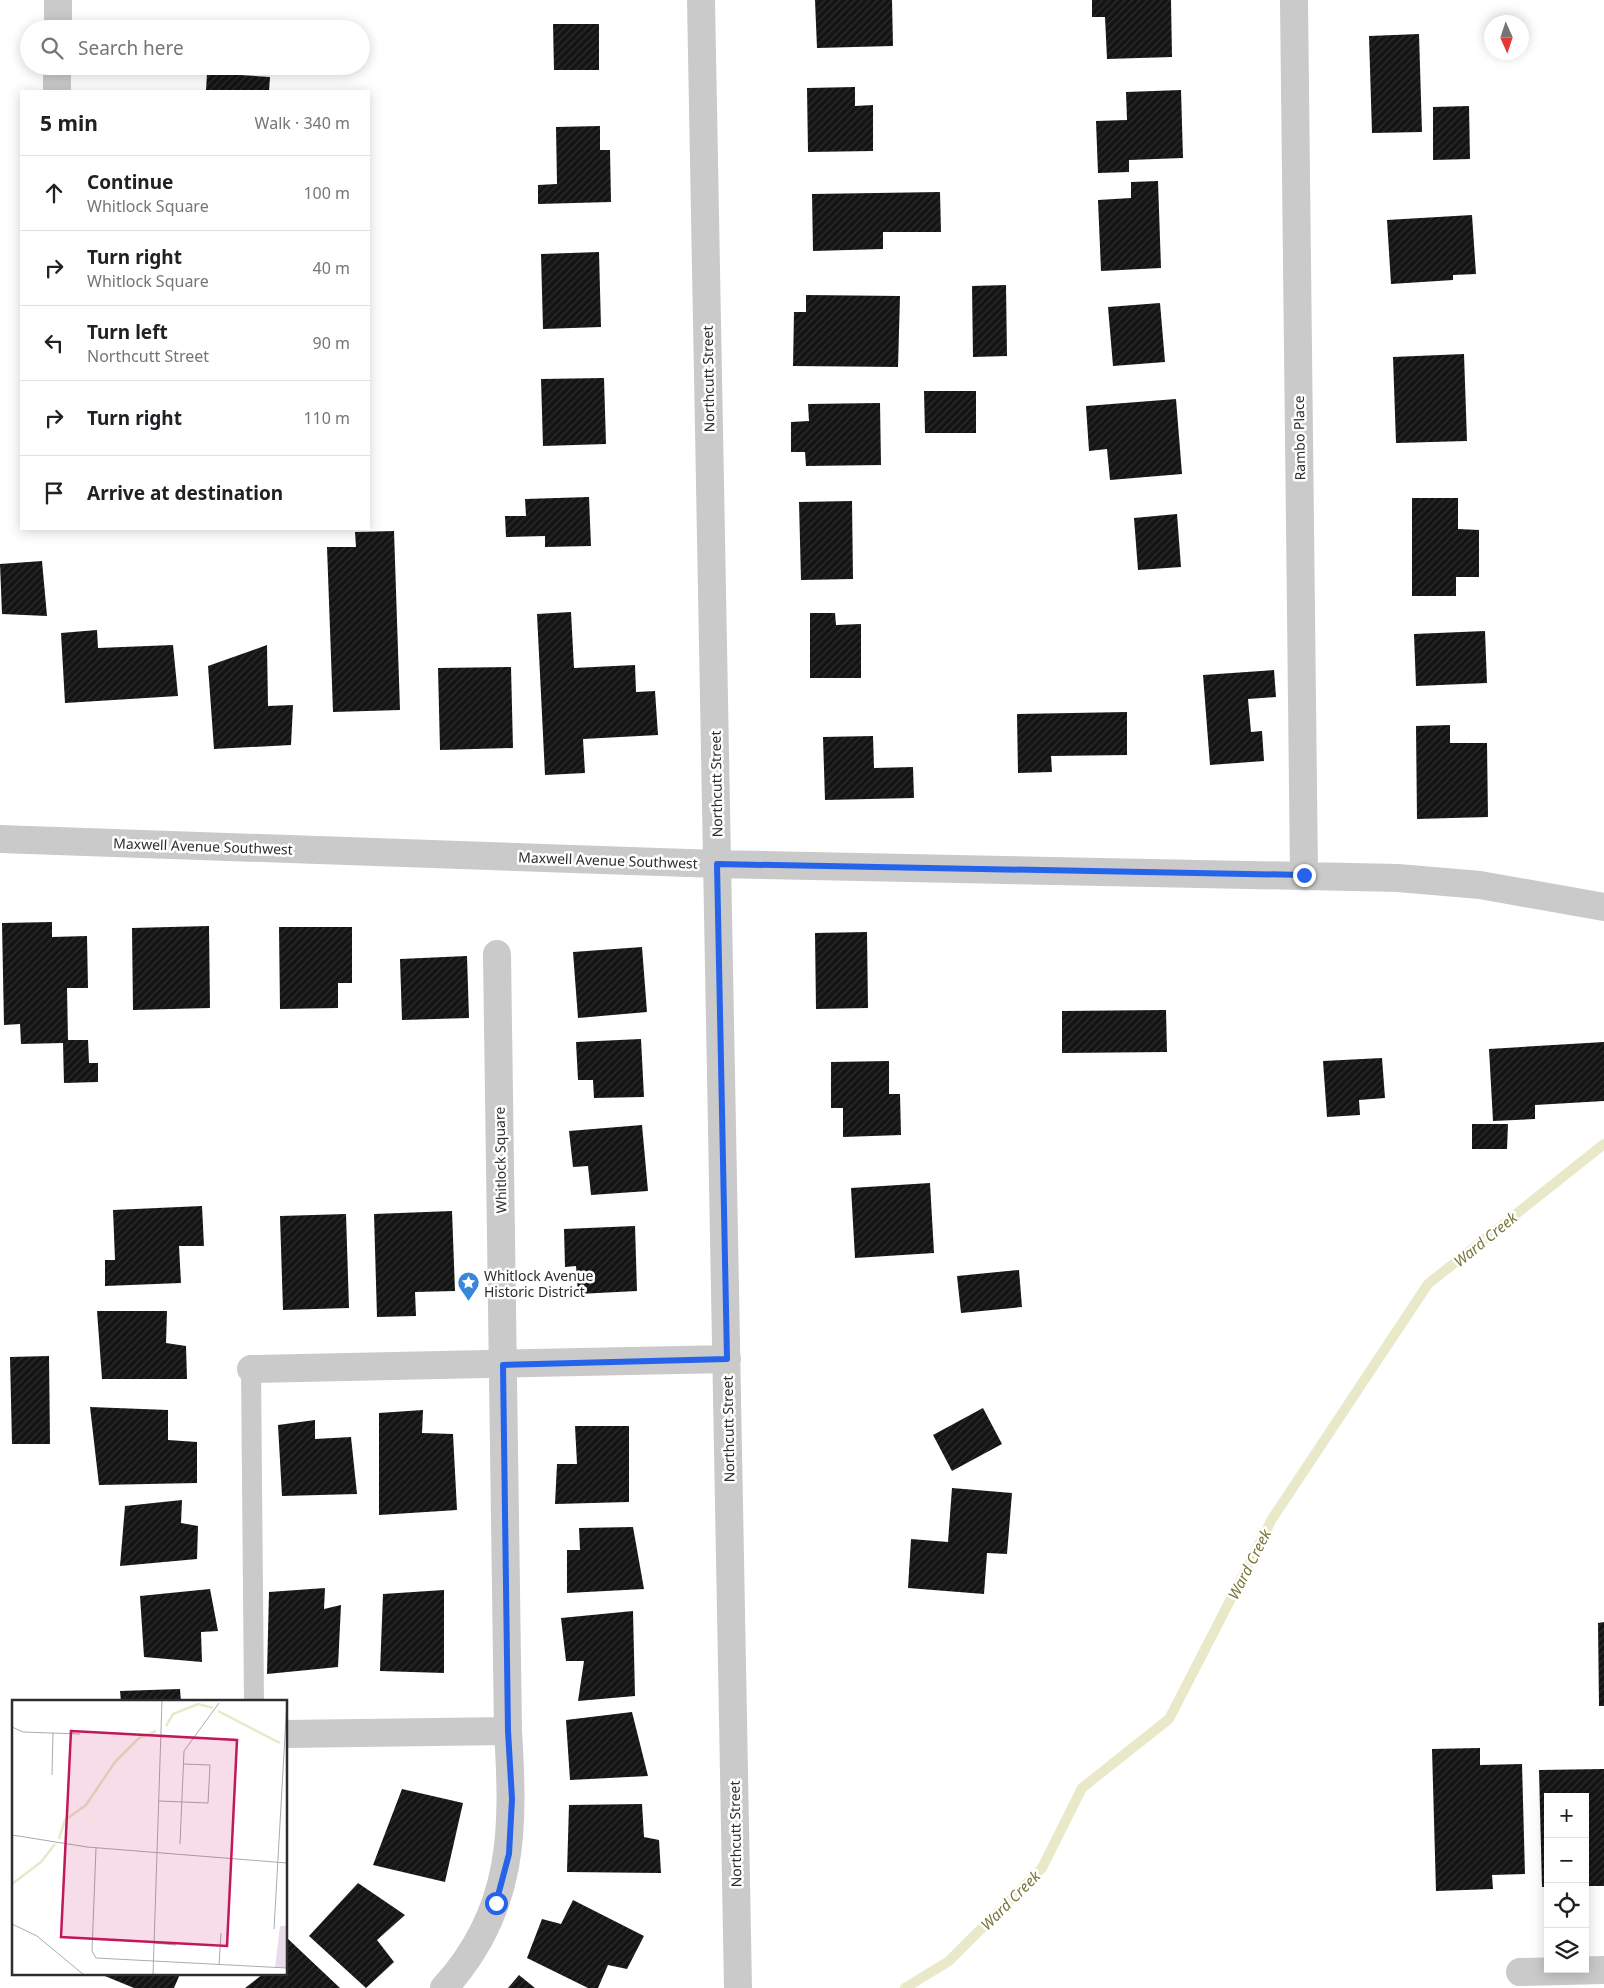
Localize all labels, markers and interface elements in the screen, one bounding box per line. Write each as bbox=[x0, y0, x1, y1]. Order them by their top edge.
north arrow bbox=[1484, 15, 1529, 60]
search box bbox=[20, 20, 370, 75]
icon: search bbox=[38, 34, 66, 62]
text: Search here bbox=[78, 35, 184, 61]
text: 5 min bbox=[40, 109, 98, 137]
text: Walk · 340 m bbox=[255, 112, 350, 134]
text: Continue bbox=[87, 169, 173, 195]
icon: ahead bbox=[40, 179, 68, 207]
text: 100 m bbox=[303, 182, 350, 204]
text: Whitlock Square bbox=[87, 195, 209, 217]
text: Turn right bbox=[87, 244, 182, 270]
icon: right bbox=[40, 254, 68, 282]
text: 40 m bbox=[313, 257, 350, 279]
text: Whitlock Square bbox=[87, 270, 209, 292]
text: Turn left bbox=[87, 319, 168, 345]
street label: Northcutt Street bbox=[698, 325, 718, 433]
icon: left bbox=[40, 329, 68, 357]
text: 90 m bbox=[313, 332, 350, 354]
text: Northcutt Street bbox=[87, 345, 209, 367]
street label: Rambo Place bbox=[1289, 395, 1309, 481]
icon: right bbox=[40, 404, 68, 432]
text: Turn right bbox=[87, 405, 182, 431]
text: 110 m bbox=[303, 407, 350, 429]
icon: arrive bbox=[40, 479, 68, 507]
text: Arrive at destination bbox=[87, 480, 283, 506]
street label: Northcutt Street bbox=[706, 730, 726, 838]
street label: Maxwell Avenue Southwest bbox=[113, 833, 293, 859]
street label: Maxwell Avenue Southwest bbox=[518, 847, 698, 873]
route end bbox=[1293, 864, 1316, 887]
street label: Whitlock Square bbox=[490, 1107, 510, 1213]
water label: Ward Creek bbox=[1449, 1207, 1521, 1271]
place label: Whitlock Avenue Historic District bbox=[484, 1266, 594, 1301]
place icon: Whitlock Avenue Historic District bbox=[456, 1271, 480, 1302]
street label: Northcutt Street bbox=[718, 1375, 738, 1483]
water label: Ward Creek bbox=[1223, 1525, 1275, 1602]
inset map bbox=[12, 1700, 288, 1976]
street label: Northcutt Street bbox=[725, 1780, 745, 1888]
map controls bbox=[1544, 1793, 1589, 1973]
button: + bbox=[1544, 1793, 1589, 1838]
button: − bbox=[1544, 1838, 1589, 1883]
water label: Ward Creek bbox=[976, 1866, 1044, 1934]
button: locate bbox=[1544, 1883, 1589, 1928]
route start bbox=[485, 1892, 508, 1915]
button: layers bbox=[1544, 1928, 1589, 1973]

